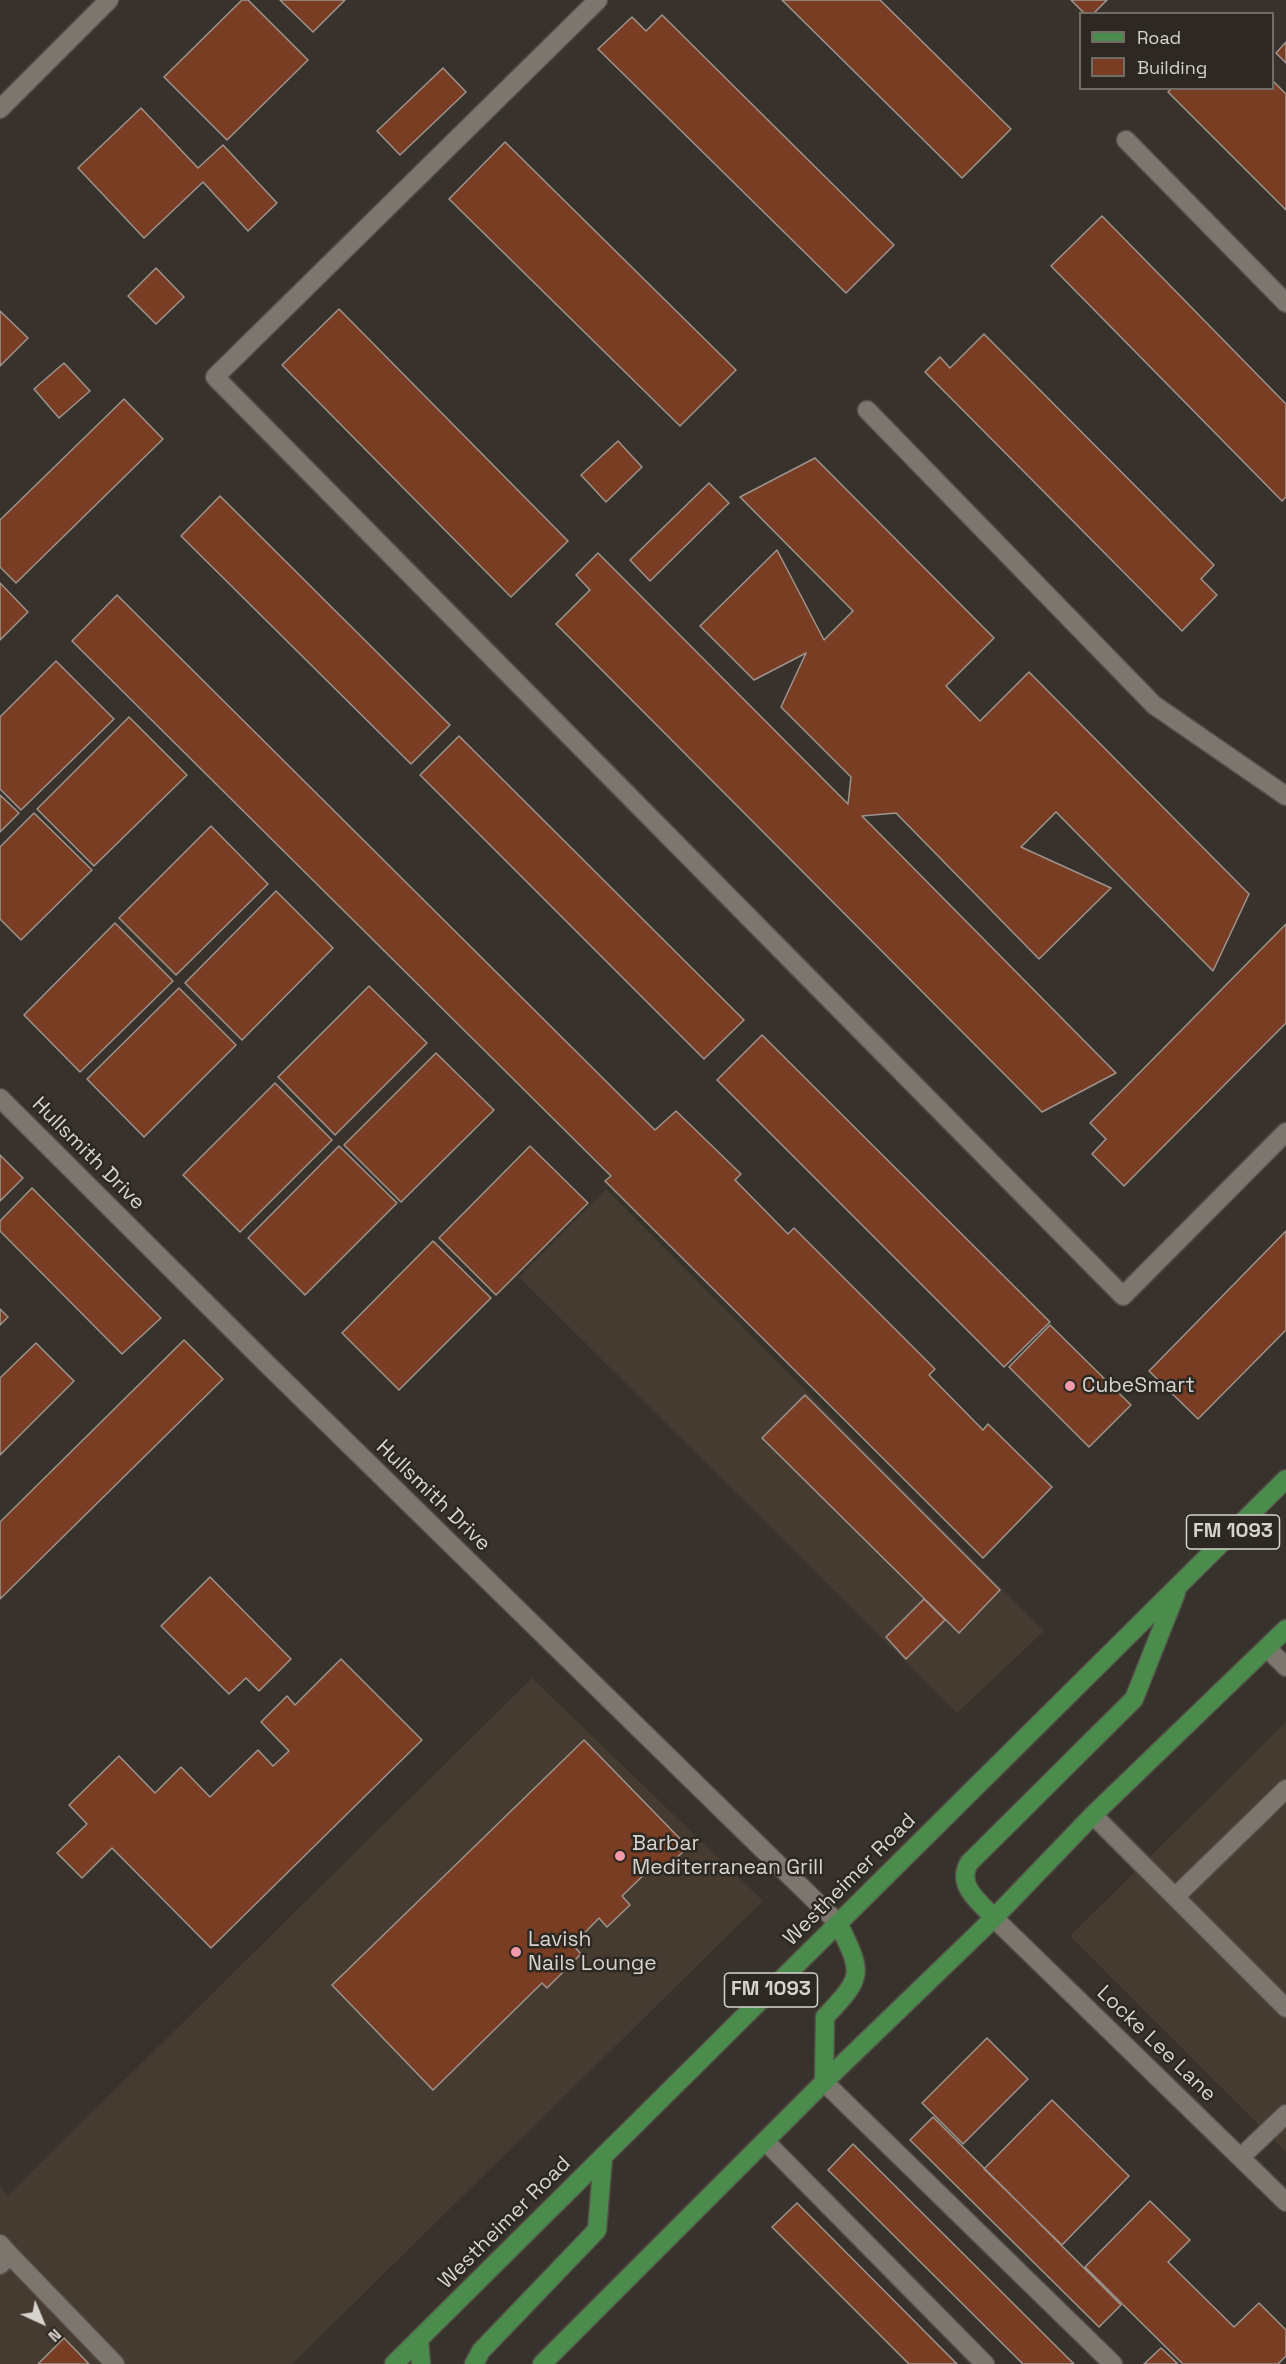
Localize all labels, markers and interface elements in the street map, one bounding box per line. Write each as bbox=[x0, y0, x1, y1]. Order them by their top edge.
legend bbox=[1079, 12, 1274, 90]
text: Road bbox=[1137, 26, 1181, 49]
text: Building bbox=[1137, 56, 1207, 79]
street label: Hullsmith Drive bbox=[26, 1092, 150, 1216]
place label: CubeSmart bbox=[1082, 1373, 1195, 1399]
marker: CubeSmart bbox=[1063, 1379, 1077, 1393]
street label: Hullsmith Drive bbox=[371, 1435, 495, 1557]
road number: FM 1093 bbox=[1186, 1515, 1280, 1549]
street label: Westheimer Road bbox=[779, 1809, 921, 1951]
place label: Barbar Mediterranean Grill bbox=[632, 1831, 823, 1881]
marker: Barbar Mediterranean Grill bbox=[613, 1849, 627, 1863]
place label: Lavish Nails Lounge bbox=[528, 1927, 657, 1977]
marker: Lavish Nails Lounge bbox=[509, 1945, 523, 1959]
road number: FM 1093 bbox=[724, 1973, 818, 2007]
street label: Locke Lee Lane bbox=[1091, 1981, 1221, 2107]
street label: Westheimer Road bbox=[434, 2152, 576, 2294]
north arrow bbox=[12, 2292, 72, 2352]
text: N bbox=[44, 2324, 66, 2347]

